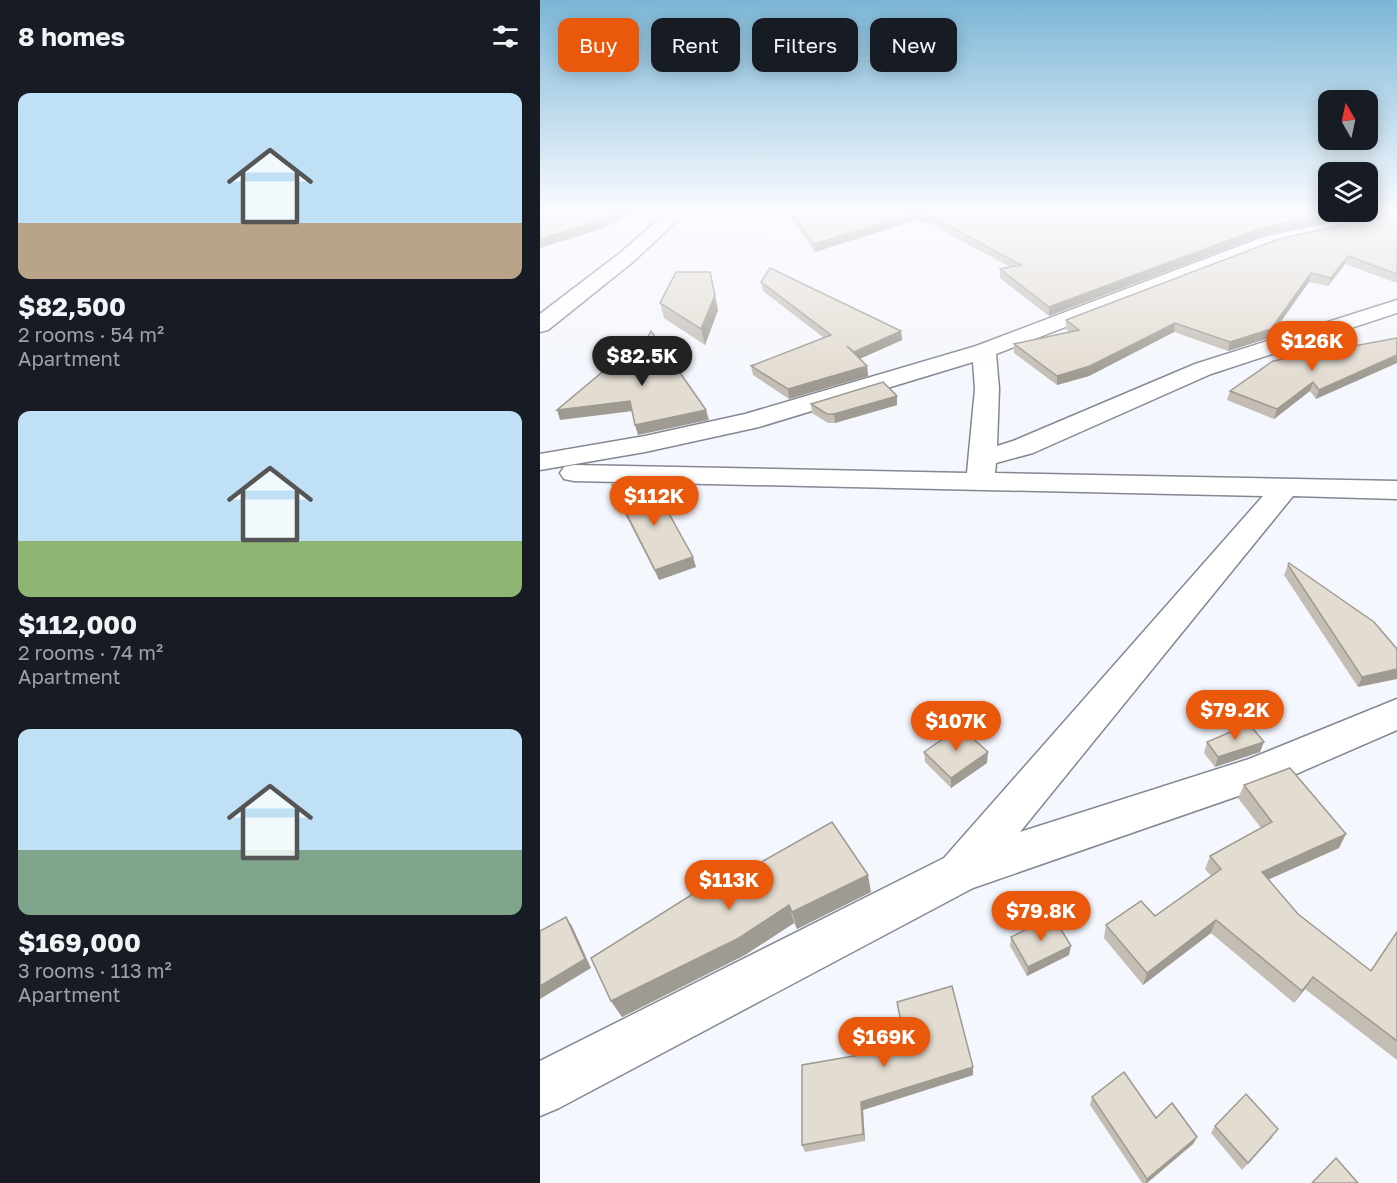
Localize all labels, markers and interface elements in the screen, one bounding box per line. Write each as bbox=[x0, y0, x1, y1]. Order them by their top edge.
chip: Buy bbox=[558, 18, 639, 72]
chip: Rent bbox=[651, 18, 740, 72]
chip: Filters bbox=[752, 18, 858, 72]
chip: New bbox=[870, 18, 957, 72]
icon: filters bbox=[489, 20, 522, 53]
text: 8 homes bbox=[18, 21, 125, 52]
north arrow bbox=[1318, 90, 1378, 150]
map controls bbox=[1318, 90, 1378, 222]
icon: home bbox=[216, 132, 324, 240]
button: layers bbox=[1318, 162, 1378, 222]
text: $82,500 bbox=[18, 291, 126, 322]
pin: $126K bbox=[1270, 321, 1354, 372]
text: 2 rooms · 54 m² bbox=[18, 322, 164, 346]
text: $126K bbox=[1280, 328, 1344, 352]
pin: $82.5K bbox=[593, 336, 691, 387]
text: $82.5K bbox=[606, 343, 678, 367]
text: Apartment bbox=[18, 346, 121, 370]
icon: home bbox=[216, 450, 324, 558]
pin: $112K bbox=[612, 476, 696, 527]
text: $112K bbox=[624, 483, 684, 507]
text: $112,000 bbox=[18, 609, 137, 640]
text: 2 rooms · 74 m² bbox=[18, 640, 163, 664]
text: Apartment bbox=[18, 664, 121, 688]
pin: $79.2K bbox=[1186, 690, 1284, 741]
text: $79.2K bbox=[1200, 697, 1270, 721]
pin: $107K bbox=[914, 701, 998, 752]
text: $107K bbox=[925, 708, 987, 732]
icon: home bbox=[216, 768, 324, 876]
pin: $113K bbox=[687, 860, 771, 911]
text: $113K bbox=[699, 867, 759, 891]
pin: $79.8K bbox=[992, 891, 1090, 942]
text: $79.8K bbox=[1006, 898, 1076, 922]
text: $169,000 bbox=[18, 927, 141, 958]
text: 3 rooms · 113 m² bbox=[18, 958, 172, 982]
text: Apartment bbox=[18, 982, 121, 1006]
pin: $169K bbox=[842, 1017, 926, 1068]
text: $169K bbox=[852, 1024, 916, 1048]

